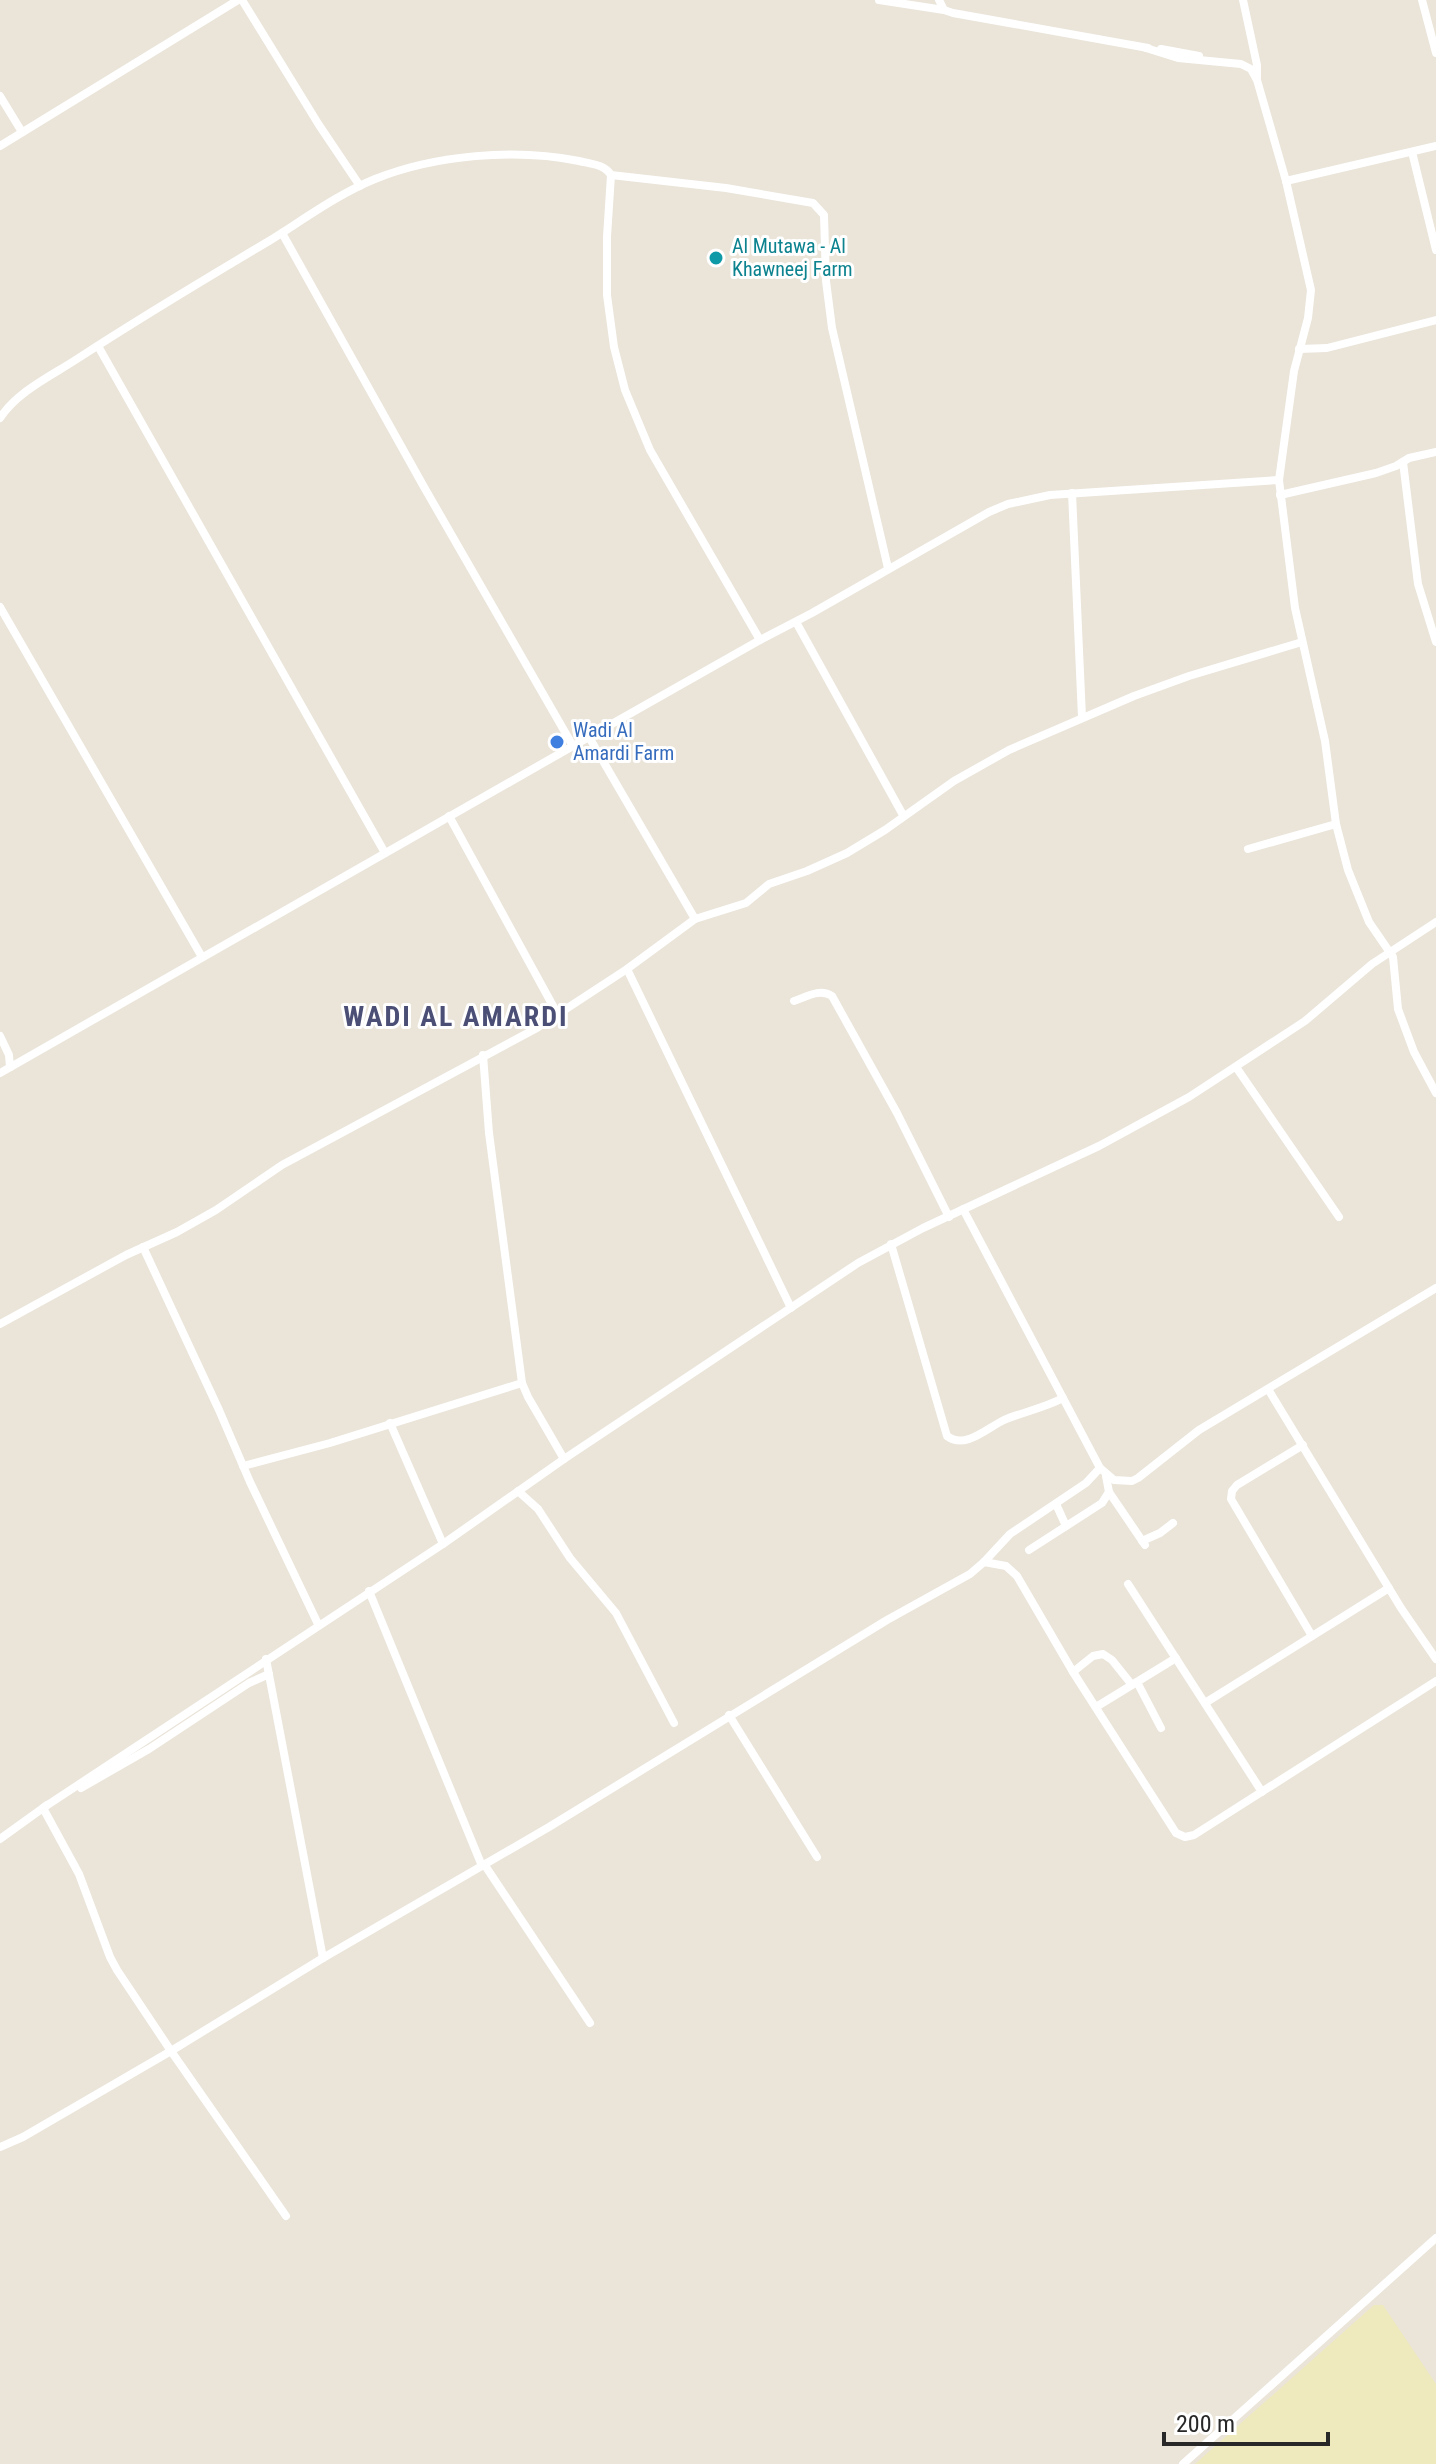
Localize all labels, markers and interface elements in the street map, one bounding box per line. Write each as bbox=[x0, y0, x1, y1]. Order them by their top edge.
place label: Al Mutawa - Al Khawneej Farm bbox=[732, 234, 853, 281]
marker: Al Mutawa - Al Khawneej Farm bbox=[707, 249, 725, 267]
place label: Wadi Al Amardi Farm bbox=[573, 718, 674, 765]
marker: Wadi Al Amardi Farm bbox=[548, 733, 566, 751]
district label: WADI AL AMARDI bbox=[343, 1000, 569, 1033]
scale bar bbox=[1164, 2396, 1328, 2446]
text: 200 m bbox=[1176, 2410, 1235, 2438]

